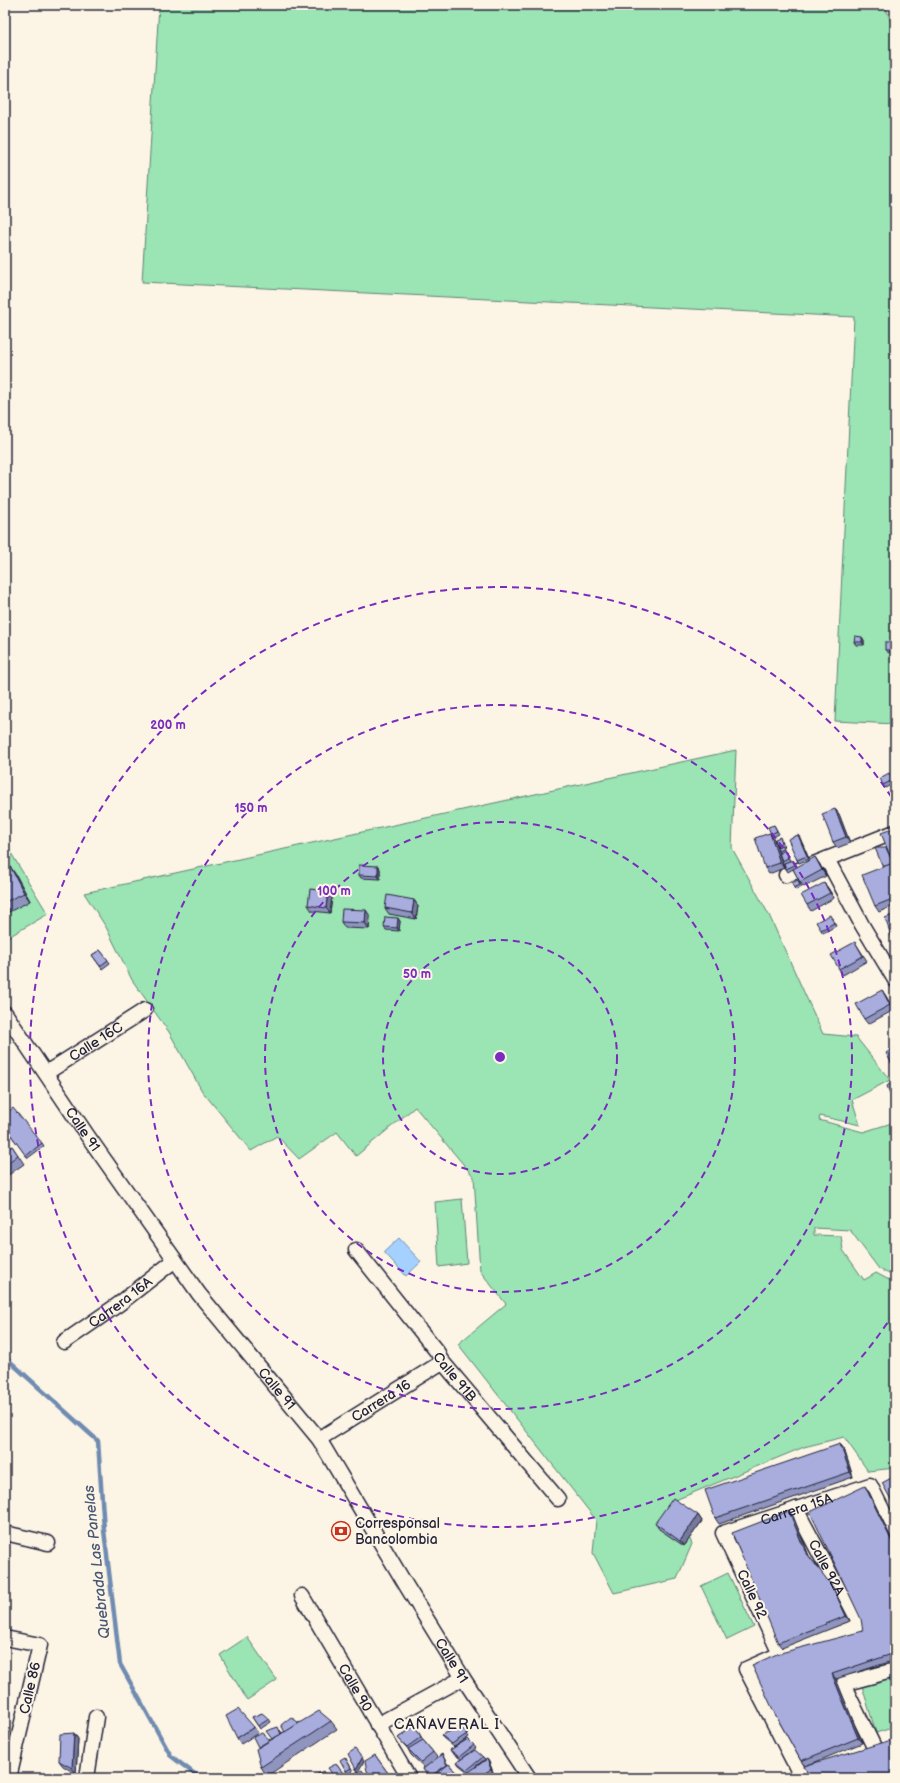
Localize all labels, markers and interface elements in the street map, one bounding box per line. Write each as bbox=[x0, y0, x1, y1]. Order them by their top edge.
text: 200 m bbox=[150, 718, 186, 733]
text: 150 m bbox=[235, 801, 267, 816]
text: 100 m bbox=[317, 884, 351, 899]
text: 50 m bbox=[403, 967, 431, 982]
street label: Calle 16C bbox=[66, 1018, 126, 1065]
centre of rings bbox=[493, 1050, 507, 1064]
street label: Calle 91 bbox=[62, 1104, 104, 1154]
street label: Carrera 16A bbox=[85, 1273, 156, 1331]
street label: Calle 91B bbox=[430, 1350, 481, 1405]
street label: Calle 91 bbox=[255, 1364, 299, 1413]
street label: Carrera 16 bbox=[348, 1375, 414, 1425]
water label: Quebrada Las Panelas bbox=[79, 1484, 115, 1640]
street label: Carrera 15A bbox=[758, 1489, 835, 1529]
place label: Corresponsal Bancolombia bbox=[355, 1515, 440, 1548]
bank icon: Corresponsal Bancolombia bbox=[330, 1520, 352, 1542]
street label: Calle 92A bbox=[805, 1536, 849, 1599]
street label: Calle 92 bbox=[733, 1567, 771, 1622]
street label: Calle 91 bbox=[432, 1635, 472, 1686]
street label: Calle 86 bbox=[16, 1660, 44, 1716]
street label: Calle 90 bbox=[335, 1660, 376, 1714]
district label: CAÑAVERAL I bbox=[394, 1715, 500, 1734]

